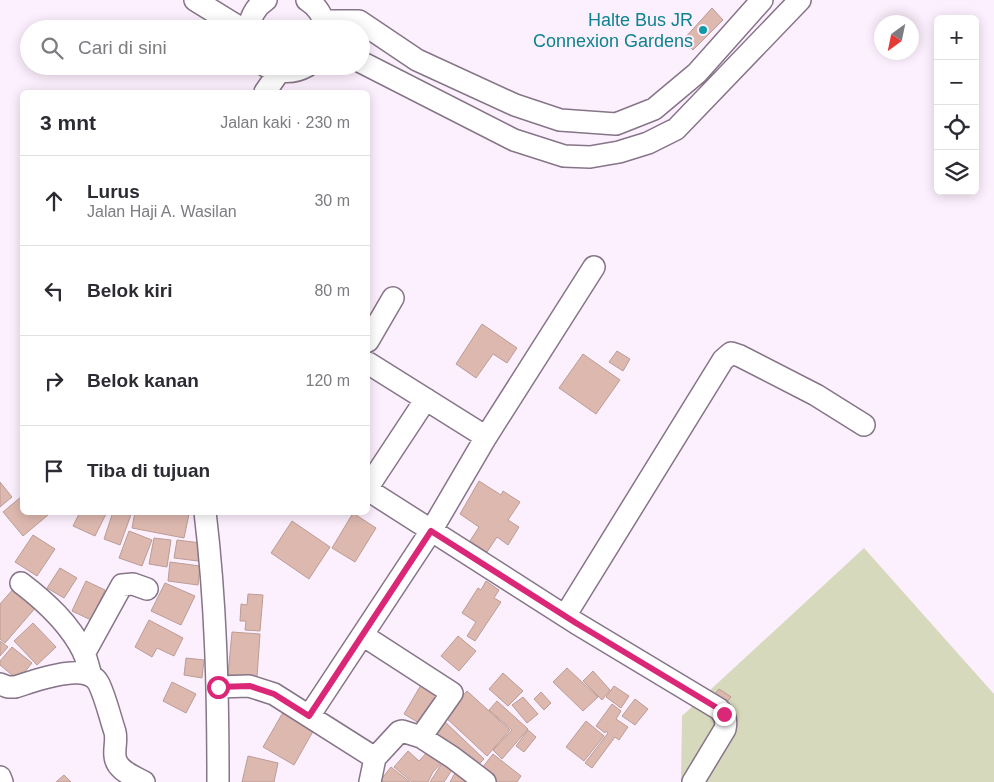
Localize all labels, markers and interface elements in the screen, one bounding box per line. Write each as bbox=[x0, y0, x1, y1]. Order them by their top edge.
place label: Halte Bus JR Connexion Gardens bbox=[533, 10, 693, 51]
north arrow bbox=[874, 15, 919, 60]
map controls bbox=[934, 15, 979, 195]
button: + bbox=[934, 15, 979, 60]
search box bbox=[20, 20, 370, 75]
marker: Halte Bus JR Connexion Gardens bbox=[697, 24, 709, 36]
icon: search bbox=[38, 34, 66, 62]
text: Cari di sini bbox=[78, 37, 167, 58]
button: − bbox=[934, 60, 979, 105]
button: locate bbox=[934, 105, 979, 150]
text: 3 mnt bbox=[40, 111, 96, 134]
text: Jalan kaki · 230 m bbox=[220, 114, 350, 131]
button: layers bbox=[934, 150, 979, 195]
text: Lurus bbox=[87, 181, 140, 202]
icon: ahead bbox=[40, 187, 68, 215]
text: 30 m bbox=[314, 192, 350, 209]
text: Jalan Haji A. Wasilan bbox=[87, 203, 237, 220]
icon: left bbox=[40, 277, 68, 305]
text: Belok kiri bbox=[87, 280, 173, 301]
text: 80 m bbox=[314, 282, 350, 299]
icon: right bbox=[40, 367, 68, 395]
text: Belok kanan bbox=[87, 370, 199, 391]
text: 120 m bbox=[306, 372, 350, 389]
icon: arrive bbox=[40, 457, 68, 485]
text: Tiba di tujuan bbox=[87, 460, 210, 481]
route start bbox=[207, 676, 230, 699]
route end bbox=[713, 703, 736, 726]

